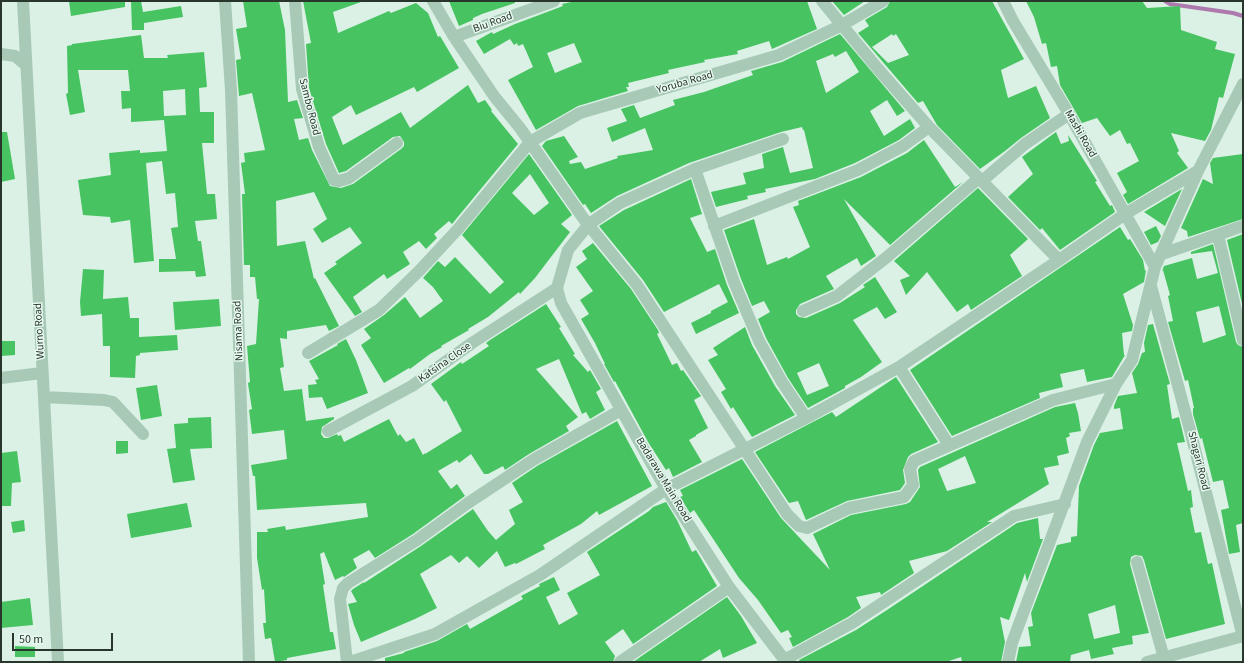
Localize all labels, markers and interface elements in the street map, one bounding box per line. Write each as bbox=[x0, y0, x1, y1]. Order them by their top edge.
street label: Biu Road bbox=[471, 10, 515, 36]
street label: Yoruba Road bbox=[655, 69, 715, 97]
street label: Sambo Road bbox=[296, 77, 322, 137]
street label: Mashi Road bbox=[1061, 108, 1099, 160]
street label: Nisama Road bbox=[231, 301, 247, 361]
street label: Wurno Road bbox=[32, 303, 48, 359]
street label: Katsina Close bbox=[416, 340, 474, 386]
street label: Shagari Road bbox=[1184, 430, 1212, 492]
street label: Badarawa Main Road bbox=[633, 435, 693, 525]
scale bar bbox=[14, 625, 115, 651]
text: 50 m bbox=[19, 631, 43, 648]

